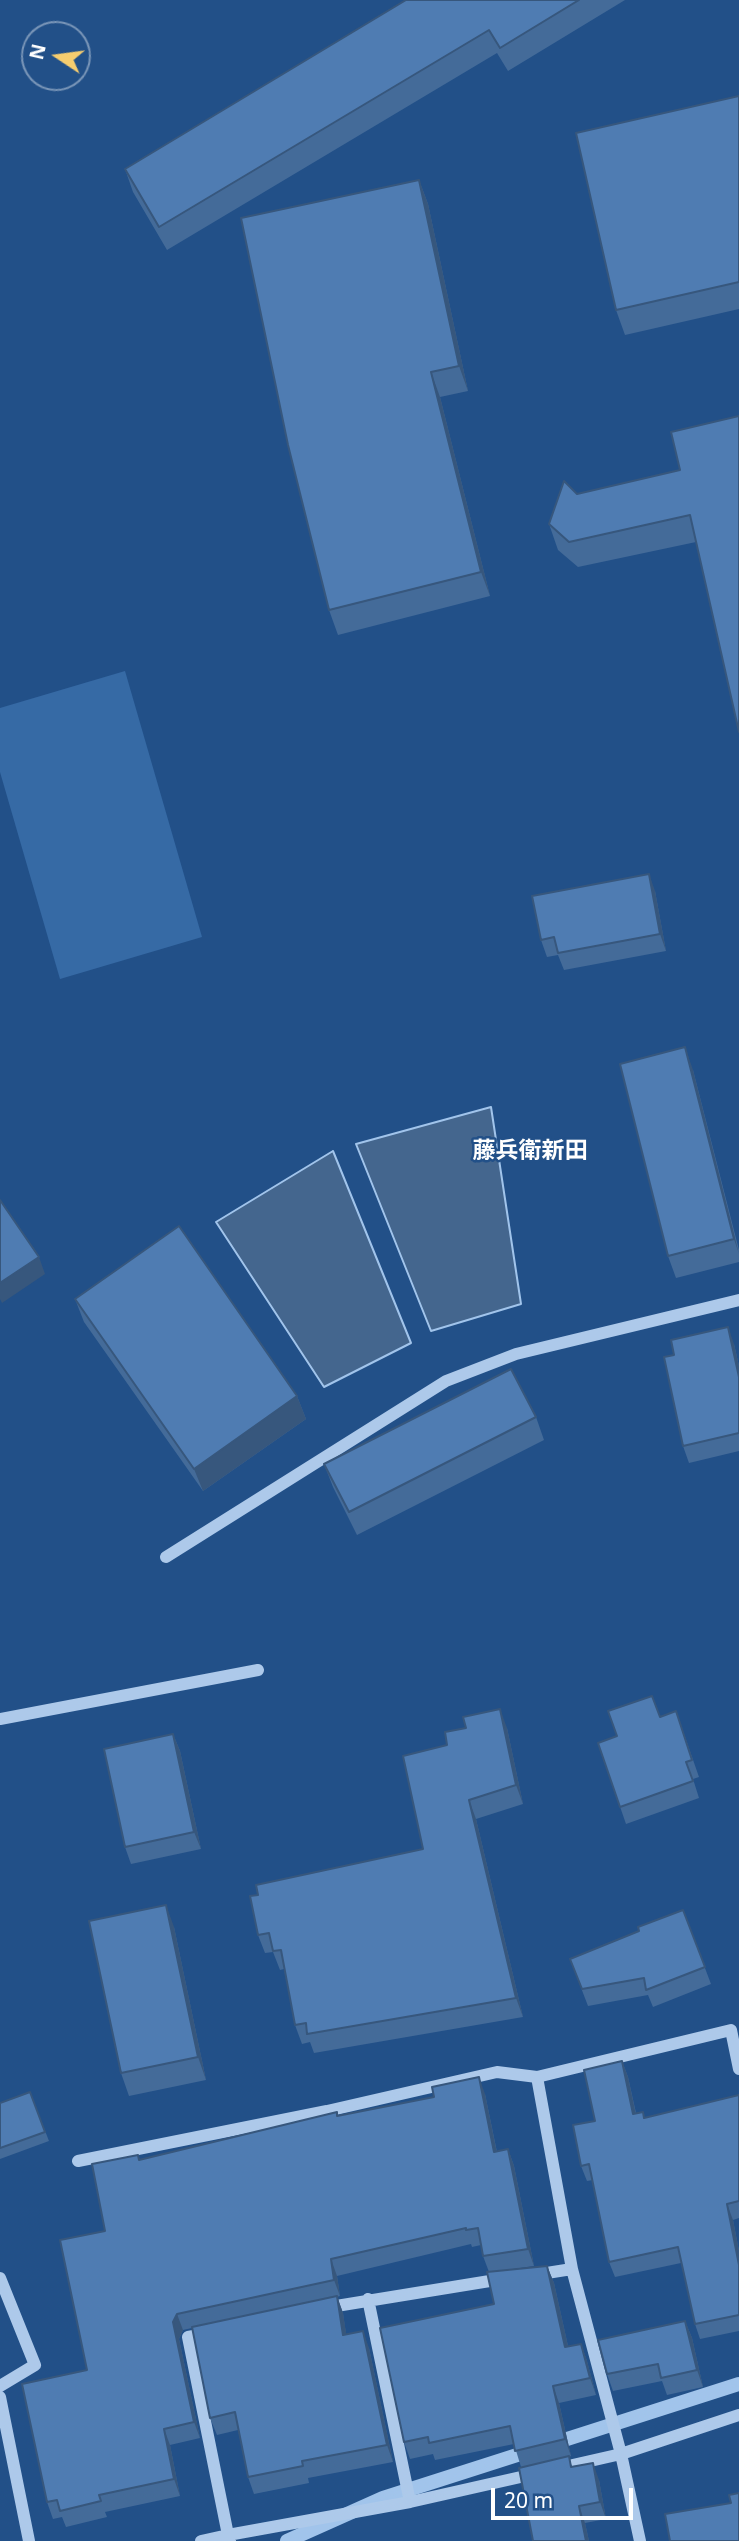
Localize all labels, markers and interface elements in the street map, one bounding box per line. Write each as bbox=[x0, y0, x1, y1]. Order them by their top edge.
north arrow bbox=[21, 21, 91, 91]
text: N bbox=[23, 41, 52, 62]
district label: 藤兵衛新田 bbox=[473, 1137, 587, 1165]
scale bar bbox=[494, 2474, 636, 2518]
text: 20 m bbox=[504, 2486, 553, 2514]

